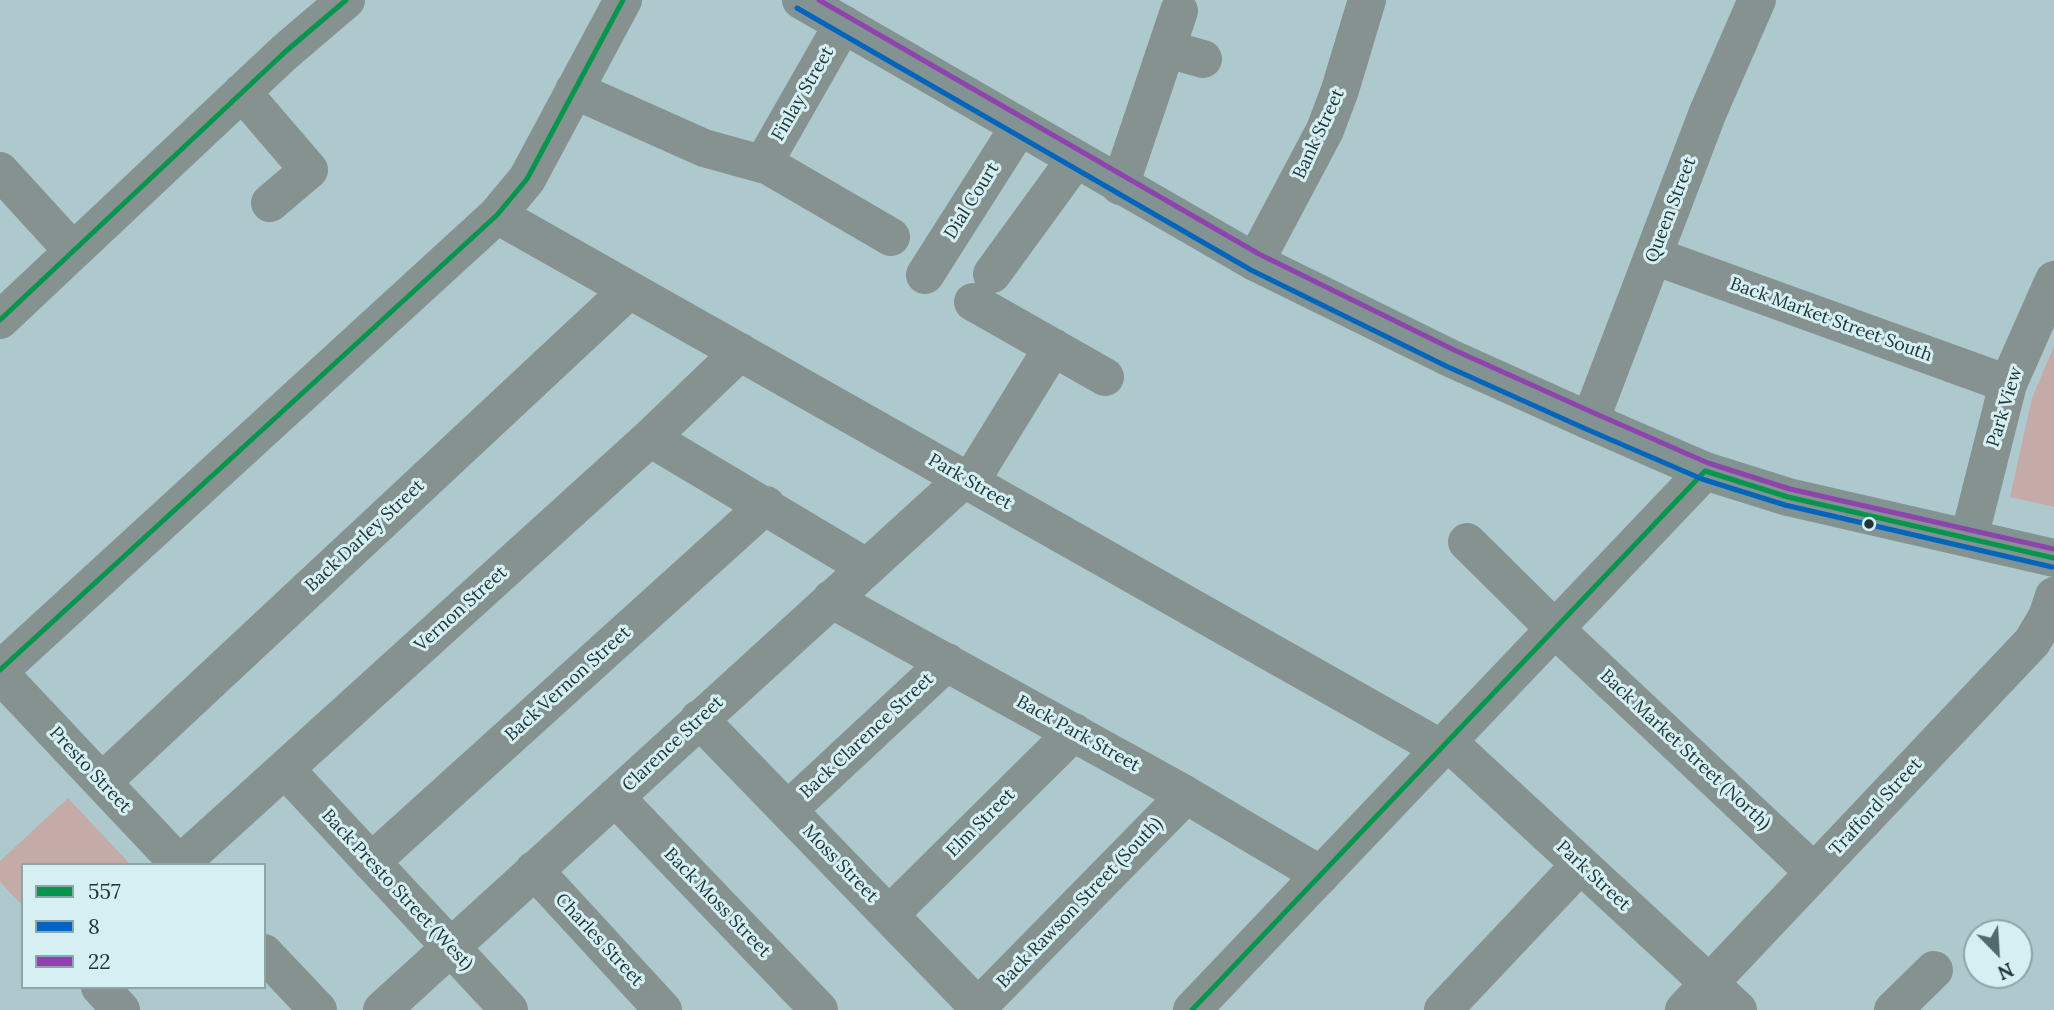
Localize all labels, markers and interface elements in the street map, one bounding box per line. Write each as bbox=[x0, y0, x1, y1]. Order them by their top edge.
street label: Finlay Street bbox=[767, 43, 839, 145]
street label: Bank Street bbox=[1289, 86, 1349, 182]
street label: Queen Street bbox=[1641, 154, 1701, 266]
street label: Dial Court bbox=[940, 159, 1004, 243]
street label: Back Market Street South bbox=[1727, 273, 1935, 367]
street label: Park View bbox=[1983, 364, 2027, 450]
street label: Park Street bbox=[924, 449, 1016, 515]
street label: Back Darley Street bbox=[301, 475, 429, 597]
unlabelled marker bbox=[1862, 517, 1876, 531]
street label: Vernon Street bbox=[410, 562, 512, 656]
street label: Back Vernon Street bbox=[501, 622, 635, 746]
street label: Back Market Street (North) bbox=[1595, 665, 1775, 835]
street label: Back Clarence Street bbox=[796, 669, 938, 803]
street label: Back Park Street bbox=[1013, 691, 1143, 777]
street label: Clarence Street bbox=[618, 692, 728, 796]
street label: Presto Street bbox=[45, 722, 135, 818]
street label: Trafford Street bbox=[1825, 754, 1927, 860]
street label: Elm Street bbox=[942, 784, 1020, 862]
street label: Back Presto Street (West) bbox=[317, 805, 477, 975]
street label: Back Rawson Street (South) bbox=[993, 813, 1167, 993]
street label: Moss Street bbox=[798, 821, 882, 907]
street label: Park Street bbox=[1552, 836, 1634, 916]
street label: Back Moss Street bbox=[659, 844, 775, 962]
legend bbox=[21, 863, 266, 989]
text: 557 bbox=[88, 878, 121, 905]
street label: Charles Street bbox=[550, 889, 648, 991]
text: 8 bbox=[88, 913, 100, 940]
north arrow bbox=[1963, 919, 2033, 989]
text: 22 bbox=[88, 948, 111, 975]
text: N bbox=[1994, 957, 2017, 985]

